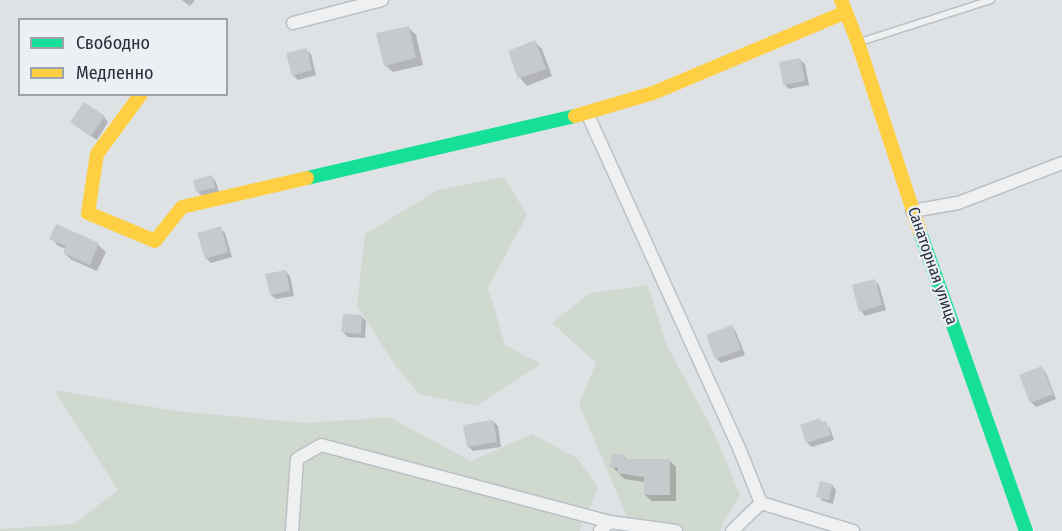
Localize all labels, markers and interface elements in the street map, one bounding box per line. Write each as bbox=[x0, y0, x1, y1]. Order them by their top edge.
legend bbox=[18, 18, 228, 96]
text: Свободно bbox=[76, 32, 150, 54]
text: Медленно bbox=[76, 62, 154, 84]
street label: Санаторная улица bbox=[903, 205, 961, 327]

